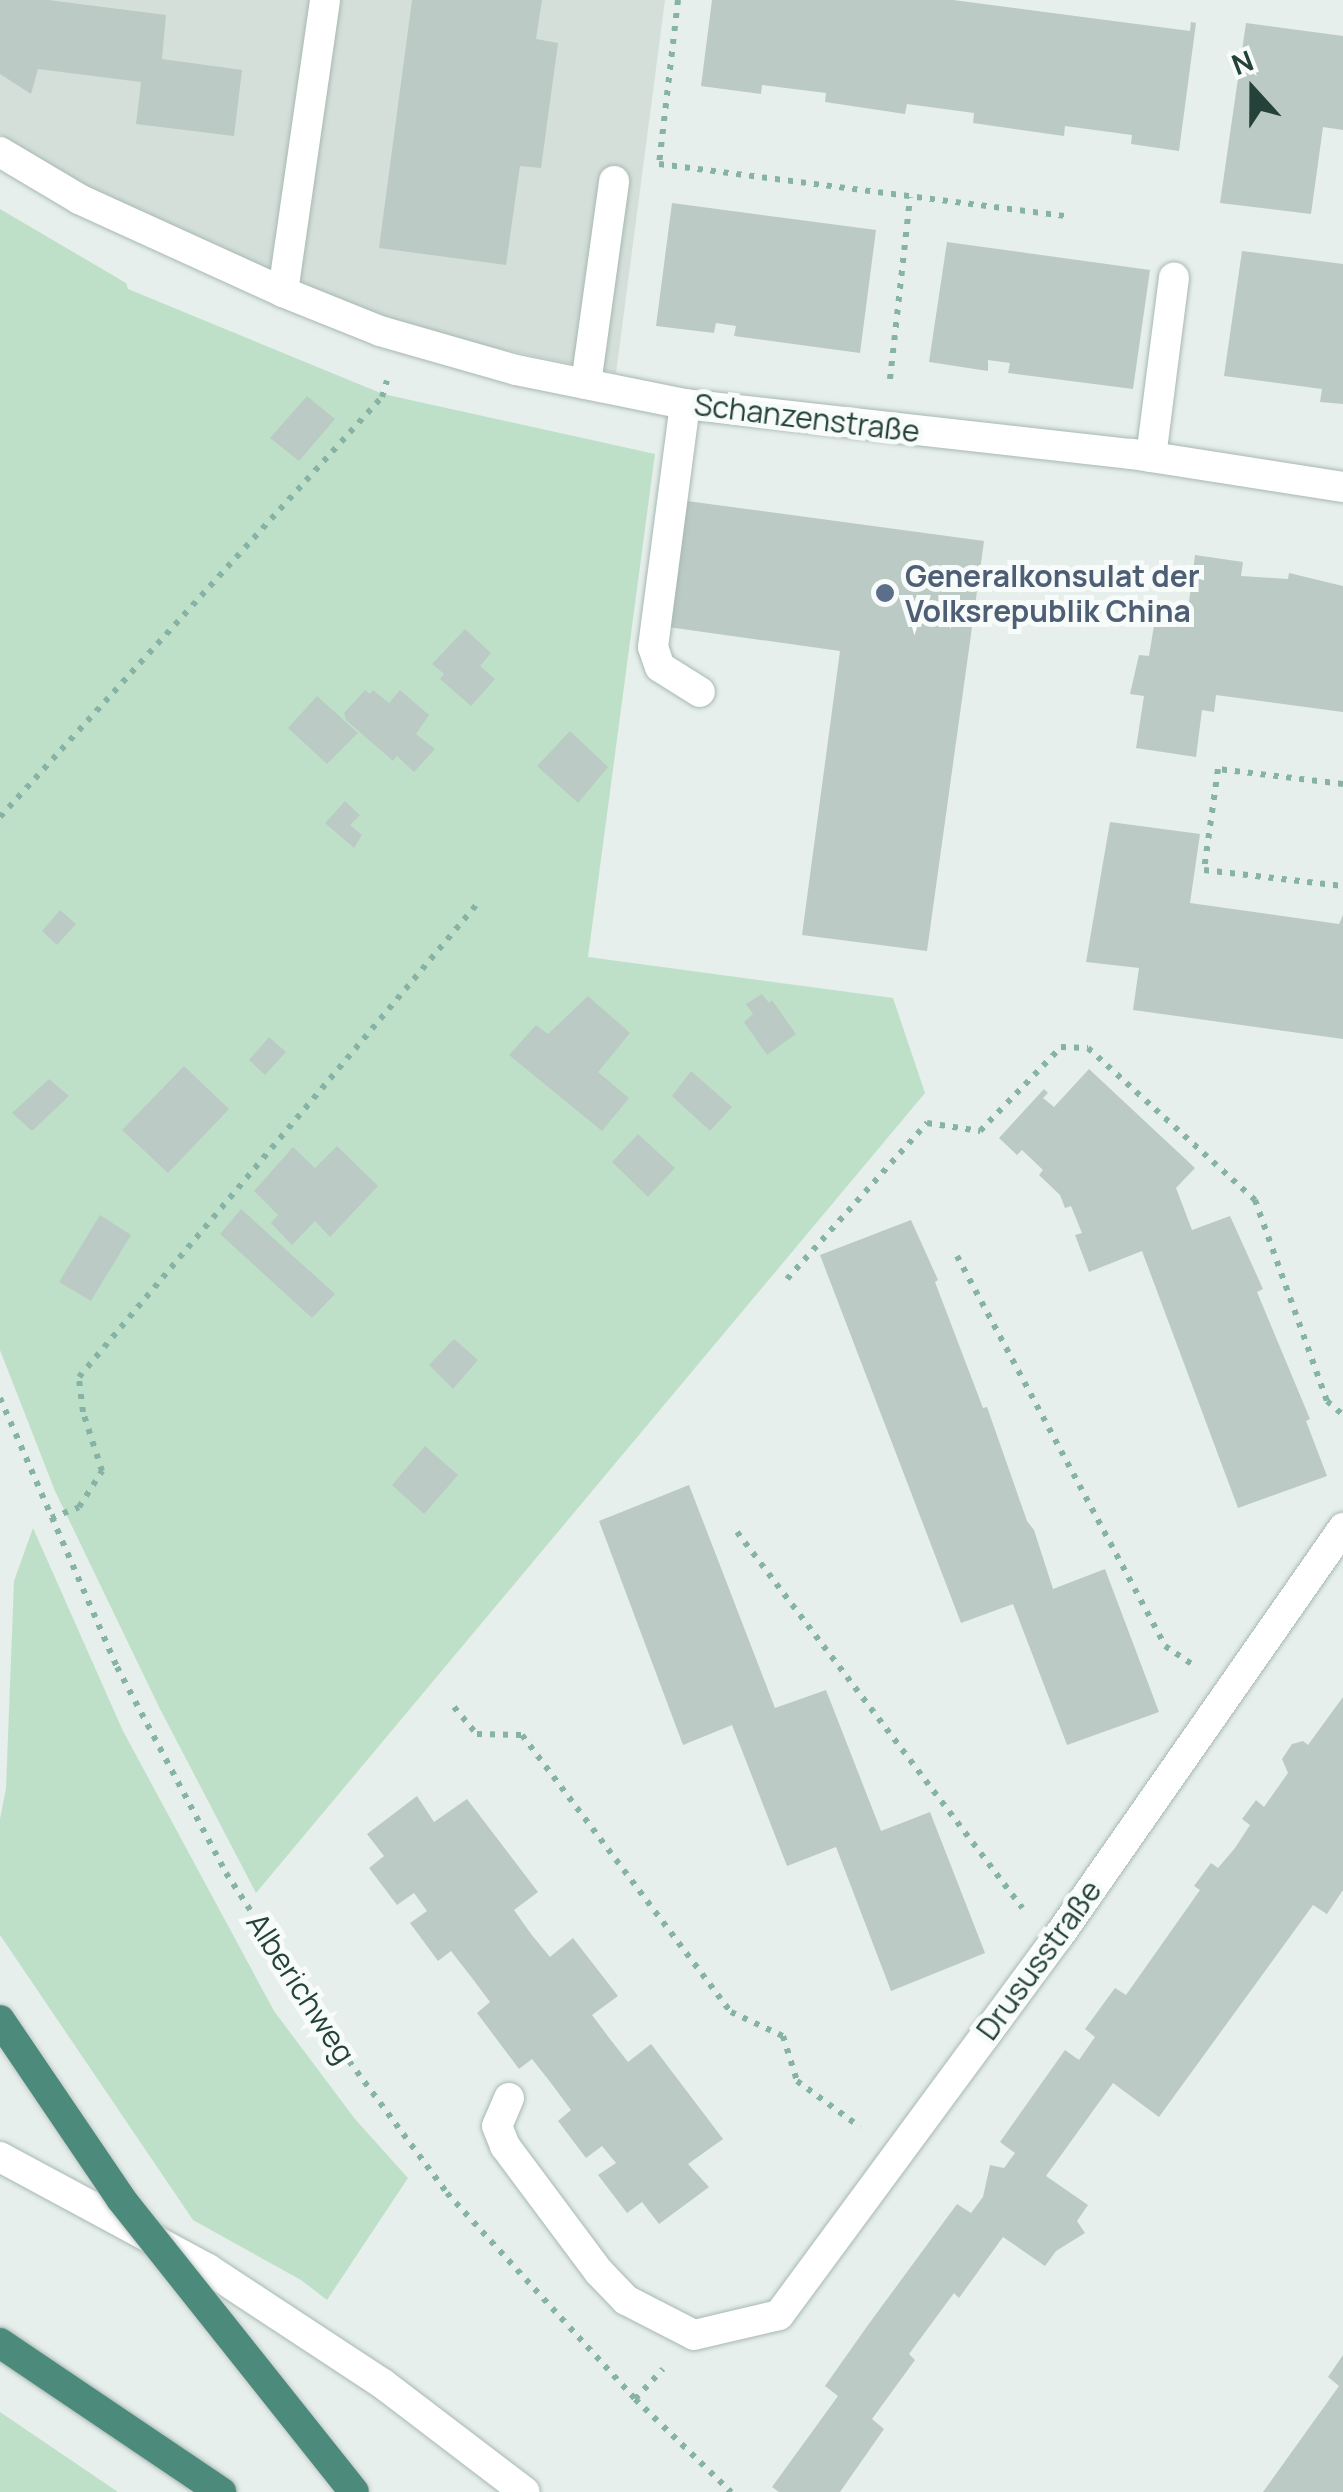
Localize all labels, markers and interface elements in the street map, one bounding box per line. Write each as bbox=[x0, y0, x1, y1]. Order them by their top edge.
north arrow bbox=[1203, 40, 1303, 140]
text: N bbox=[1226, 41, 1258, 83]
street label: Schanzenstraße bbox=[692, 386, 922, 450]
place label: Generalkonsulat der Volksrepublik China bbox=[905, 558, 1200, 628]
marker: Generalkonsulat der Volksrepublik China bbox=[874, 582, 896, 604]
street label: Drususstraße bbox=[969, 1873, 1109, 2047]
street label: Alberichweg bbox=[239, 1906, 363, 2070]

